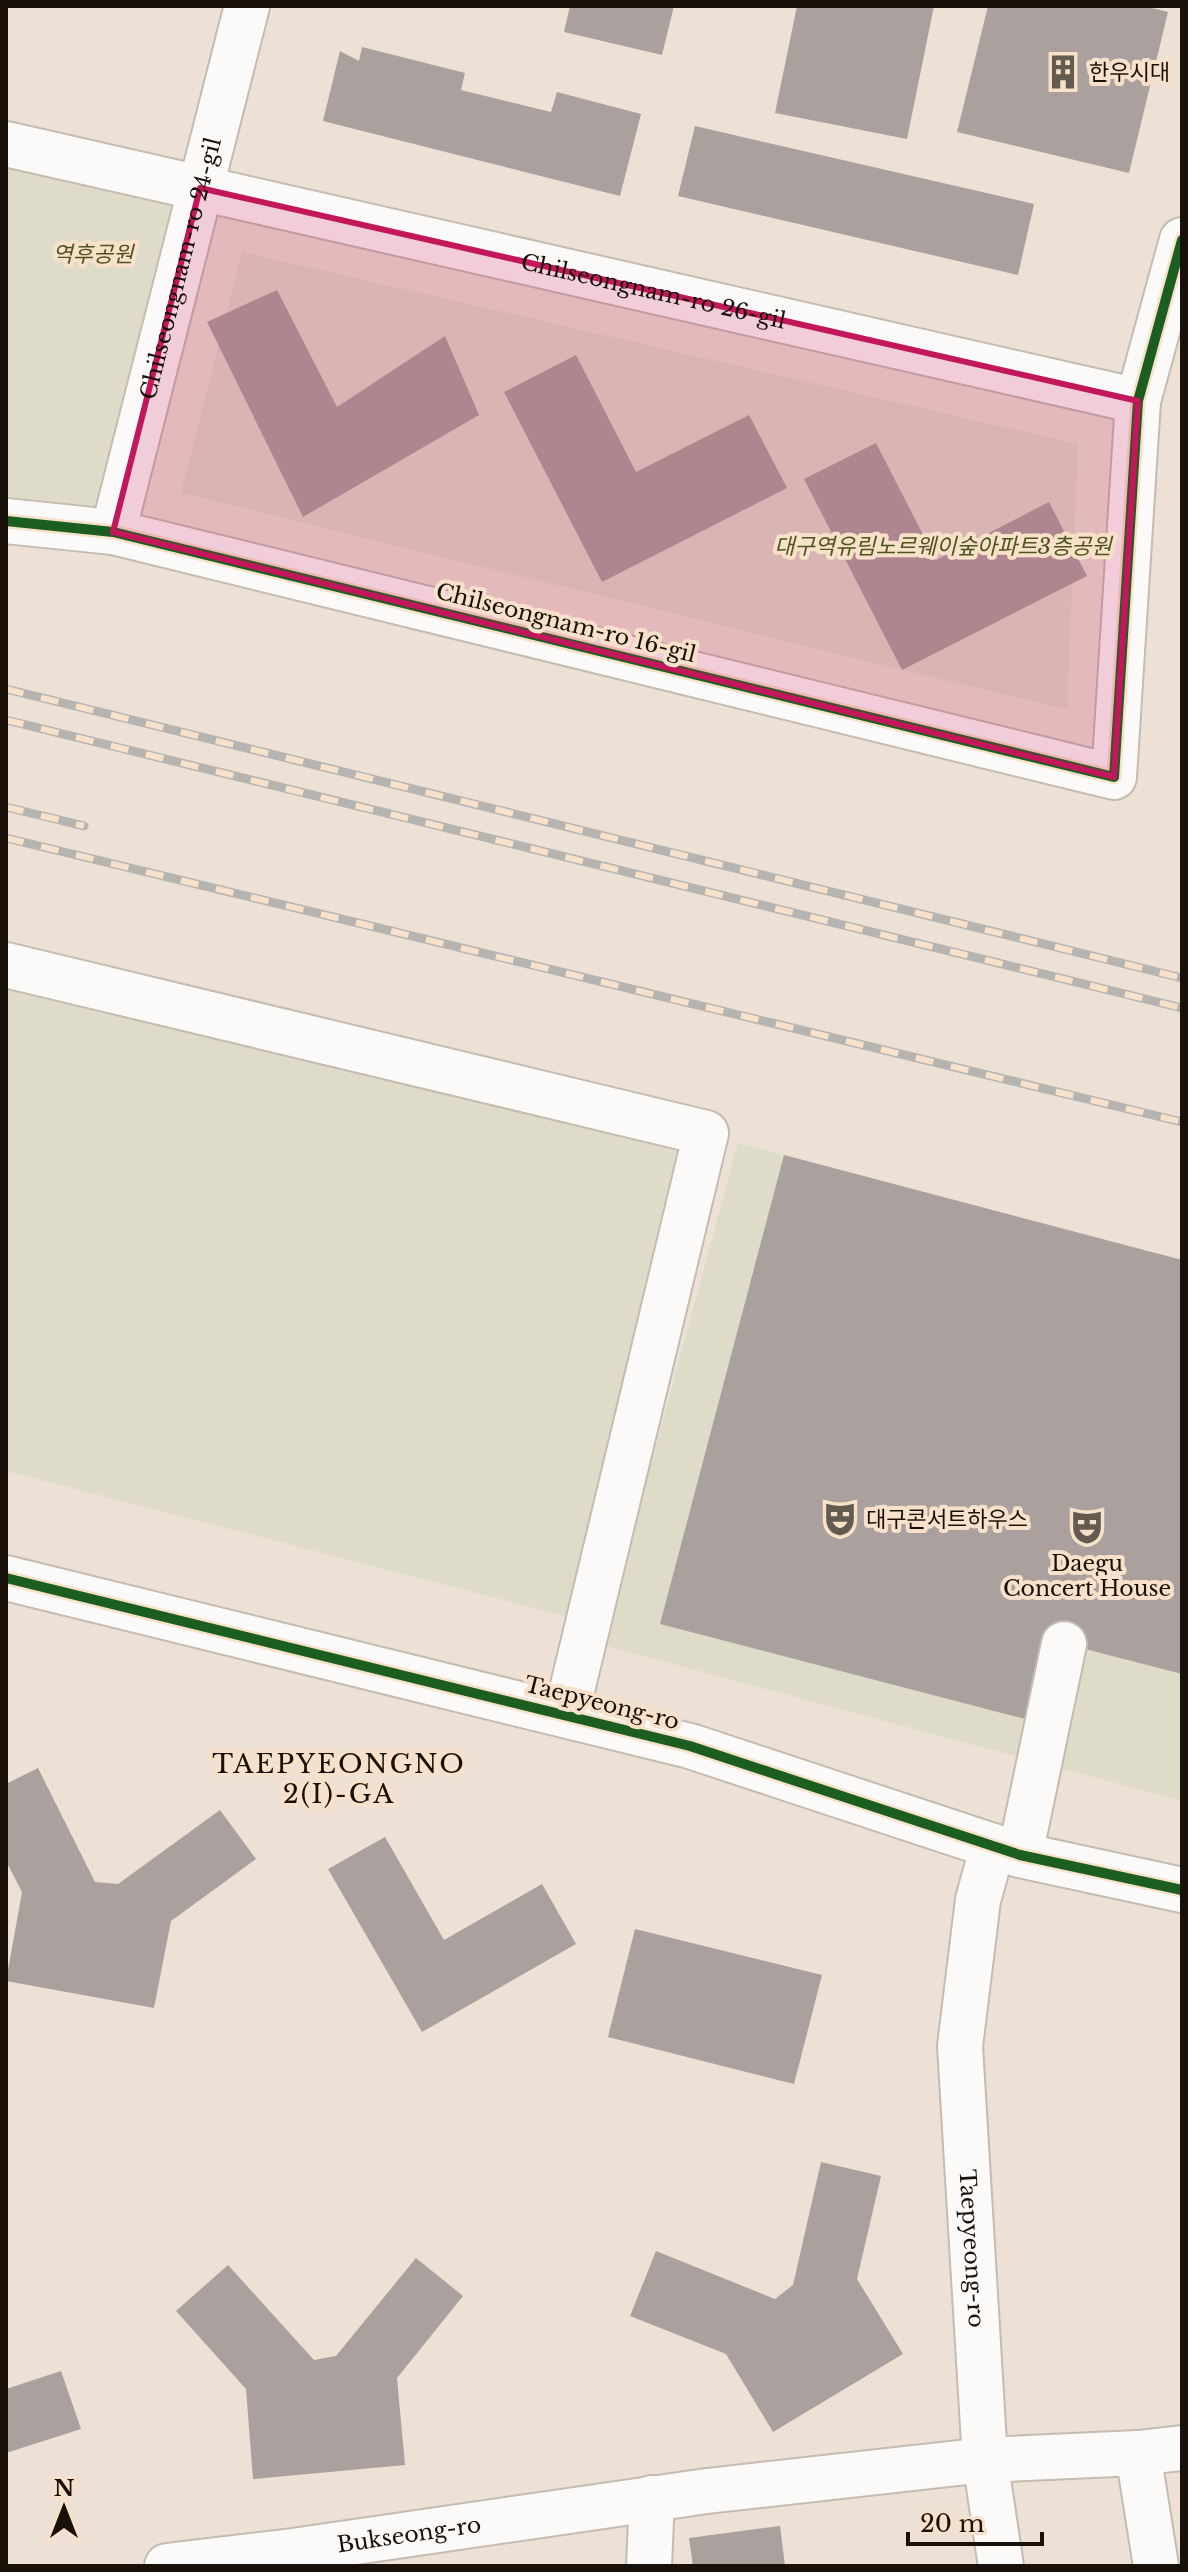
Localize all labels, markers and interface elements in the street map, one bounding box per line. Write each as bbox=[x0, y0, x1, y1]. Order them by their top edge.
building icon: 한우시대 bbox=[1044, 53, 1082, 91]
place label: 한우시대 bbox=[1089, 59, 1170, 86]
street label: Chilseongnam-ro 24-gil bbox=[134, 135, 226, 402]
park label: 역후공원 bbox=[53, 241, 135, 268]
street label: Chilseongnam-ro 26-gil bbox=[519, 248, 789, 334]
park label: 대구역유림노르웨이숲아파트3층공원 bbox=[774, 533, 1113, 560]
street label: Chilseongnam-ro 16-gil bbox=[433, 578, 699, 668]
theatre icon: 대구콘서트하우스 bbox=[821, 1500, 859, 1538]
place label: 대구콘서트하우스 bbox=[866, 1506, 1028, 1533]
theatre icon: Daegu Concert House bbox=[1068, 1508, 1106, 1546]
place label: Daegu Concert House bbox=[1003, 1550, 1171, 1602]
street label: Taepyeong-ro bbox=[522, 1671, 682, 1735]
district label: TAEPYEONGNO 2(I)-GA bbox=[212, 1748, 466, 1810]
street label: Taepyeong-ro bbox=[954, 2169, 990, 2328]
north arrow bbox=[24, 2468, 104, 2548]
text: N bbox=[54, 2475, 75, 2502]
scale bar bbox=[908, 2496, 1042, 2546]
text: 20 m bbox=[920, 2509, 985, 2538]
street label: Bukseong-ro bbox=[335, 2510, 483, 2558]

